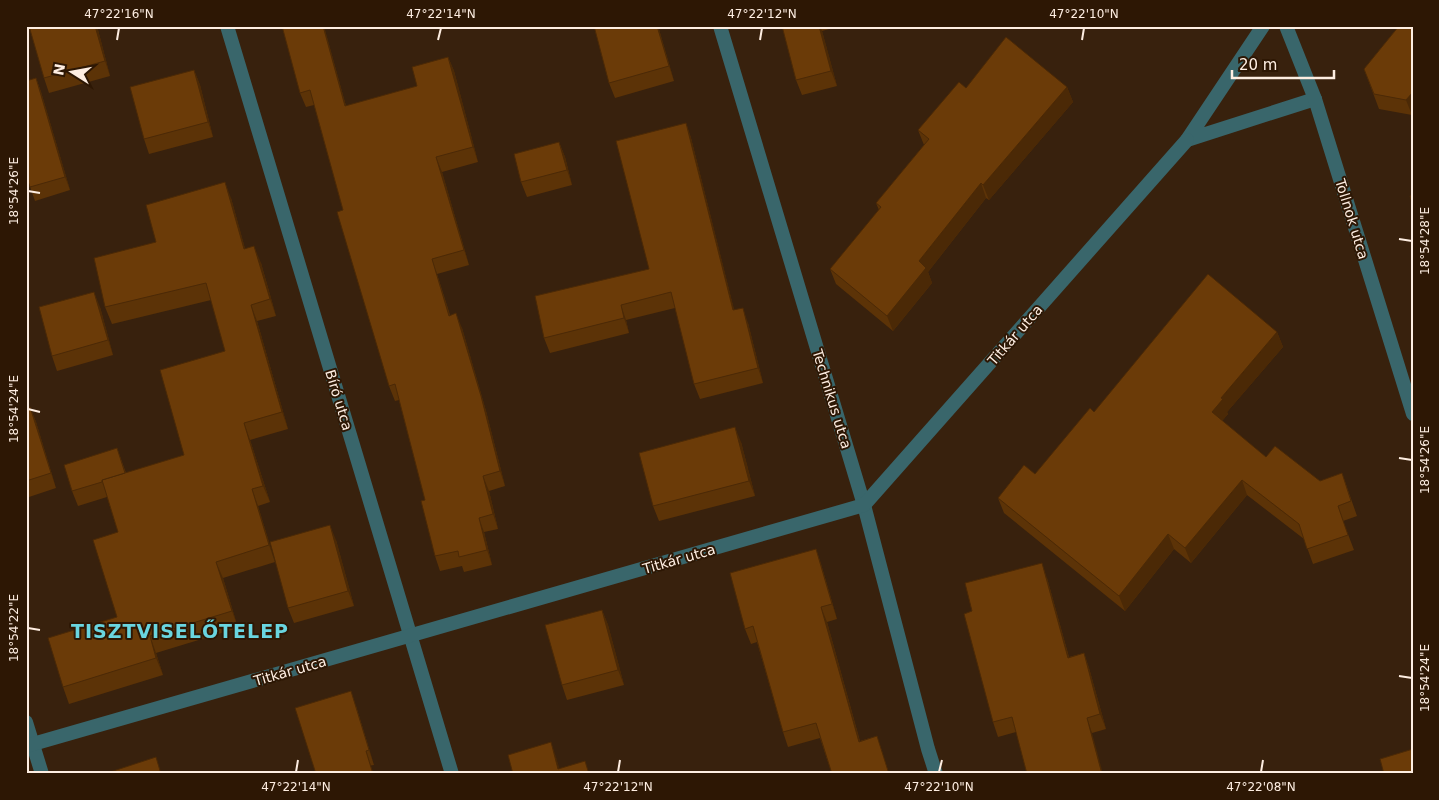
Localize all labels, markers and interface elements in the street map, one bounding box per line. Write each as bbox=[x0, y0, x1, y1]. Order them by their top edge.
text: 47°22'16"N bbox=[84, 7, 154, 21]
text: 47°22'14"N bbox=[406, 7, 476, 21]
text: 47°22'12"N bbox=[727, 7, 797, 21]
text: 47°22'10"N bbox=[1049, 7, 1119, 21]
north arrow bbox=[48, 48, 98, 98]
scale bar bbox=[1232, 48, 1334, 80]
text: 20 m bbox=[1239, 56, 1277, 74]
text: N bbox=[50, 62, 68, 77]
text: 18°54'26"E bbox=[7, 157, 21, 225]
street label: Tollnok utca bbox=[1332, 176, 1372, 261]
text: 18°54'28"E bbox=[1418, 207, 1432, 275]
street label: Titkár utca bbox=[984, 302, 1046, 369]
street label: Technikus utca bbox=[809, 346, 855, 451]
street label: Bíró utca bbox=[322, 368, 356, 432]
text: 18°54'24"E bbox=[7, 375, 21, 443]
text: 18°54'26"E bbox=[1418, 426, 1432, 494]
street label: Titkár utca bbox=[640, 541, 717, 577]
text: 18°54'22"E bbox=[7, 594, 21, 662]
district label: TISZTVISELŐTELEP bbox=[71, 619, 289, 642]
text: 18°54'24"E bbox=[1418, 644, 1432, 712]
street label: Titkár utca bbox=[251, 653, 328, 689]
text: 47°22'14"N bbox=[261, 780, 331, 794]
text: 47°22'12"N bbox=[583, 780, 653, 794]
text: 47°22'10"N bbox=[904, 780, 974, 794]
text: 47°22'08"N bbox=[1226, 780, 1296, 794]

